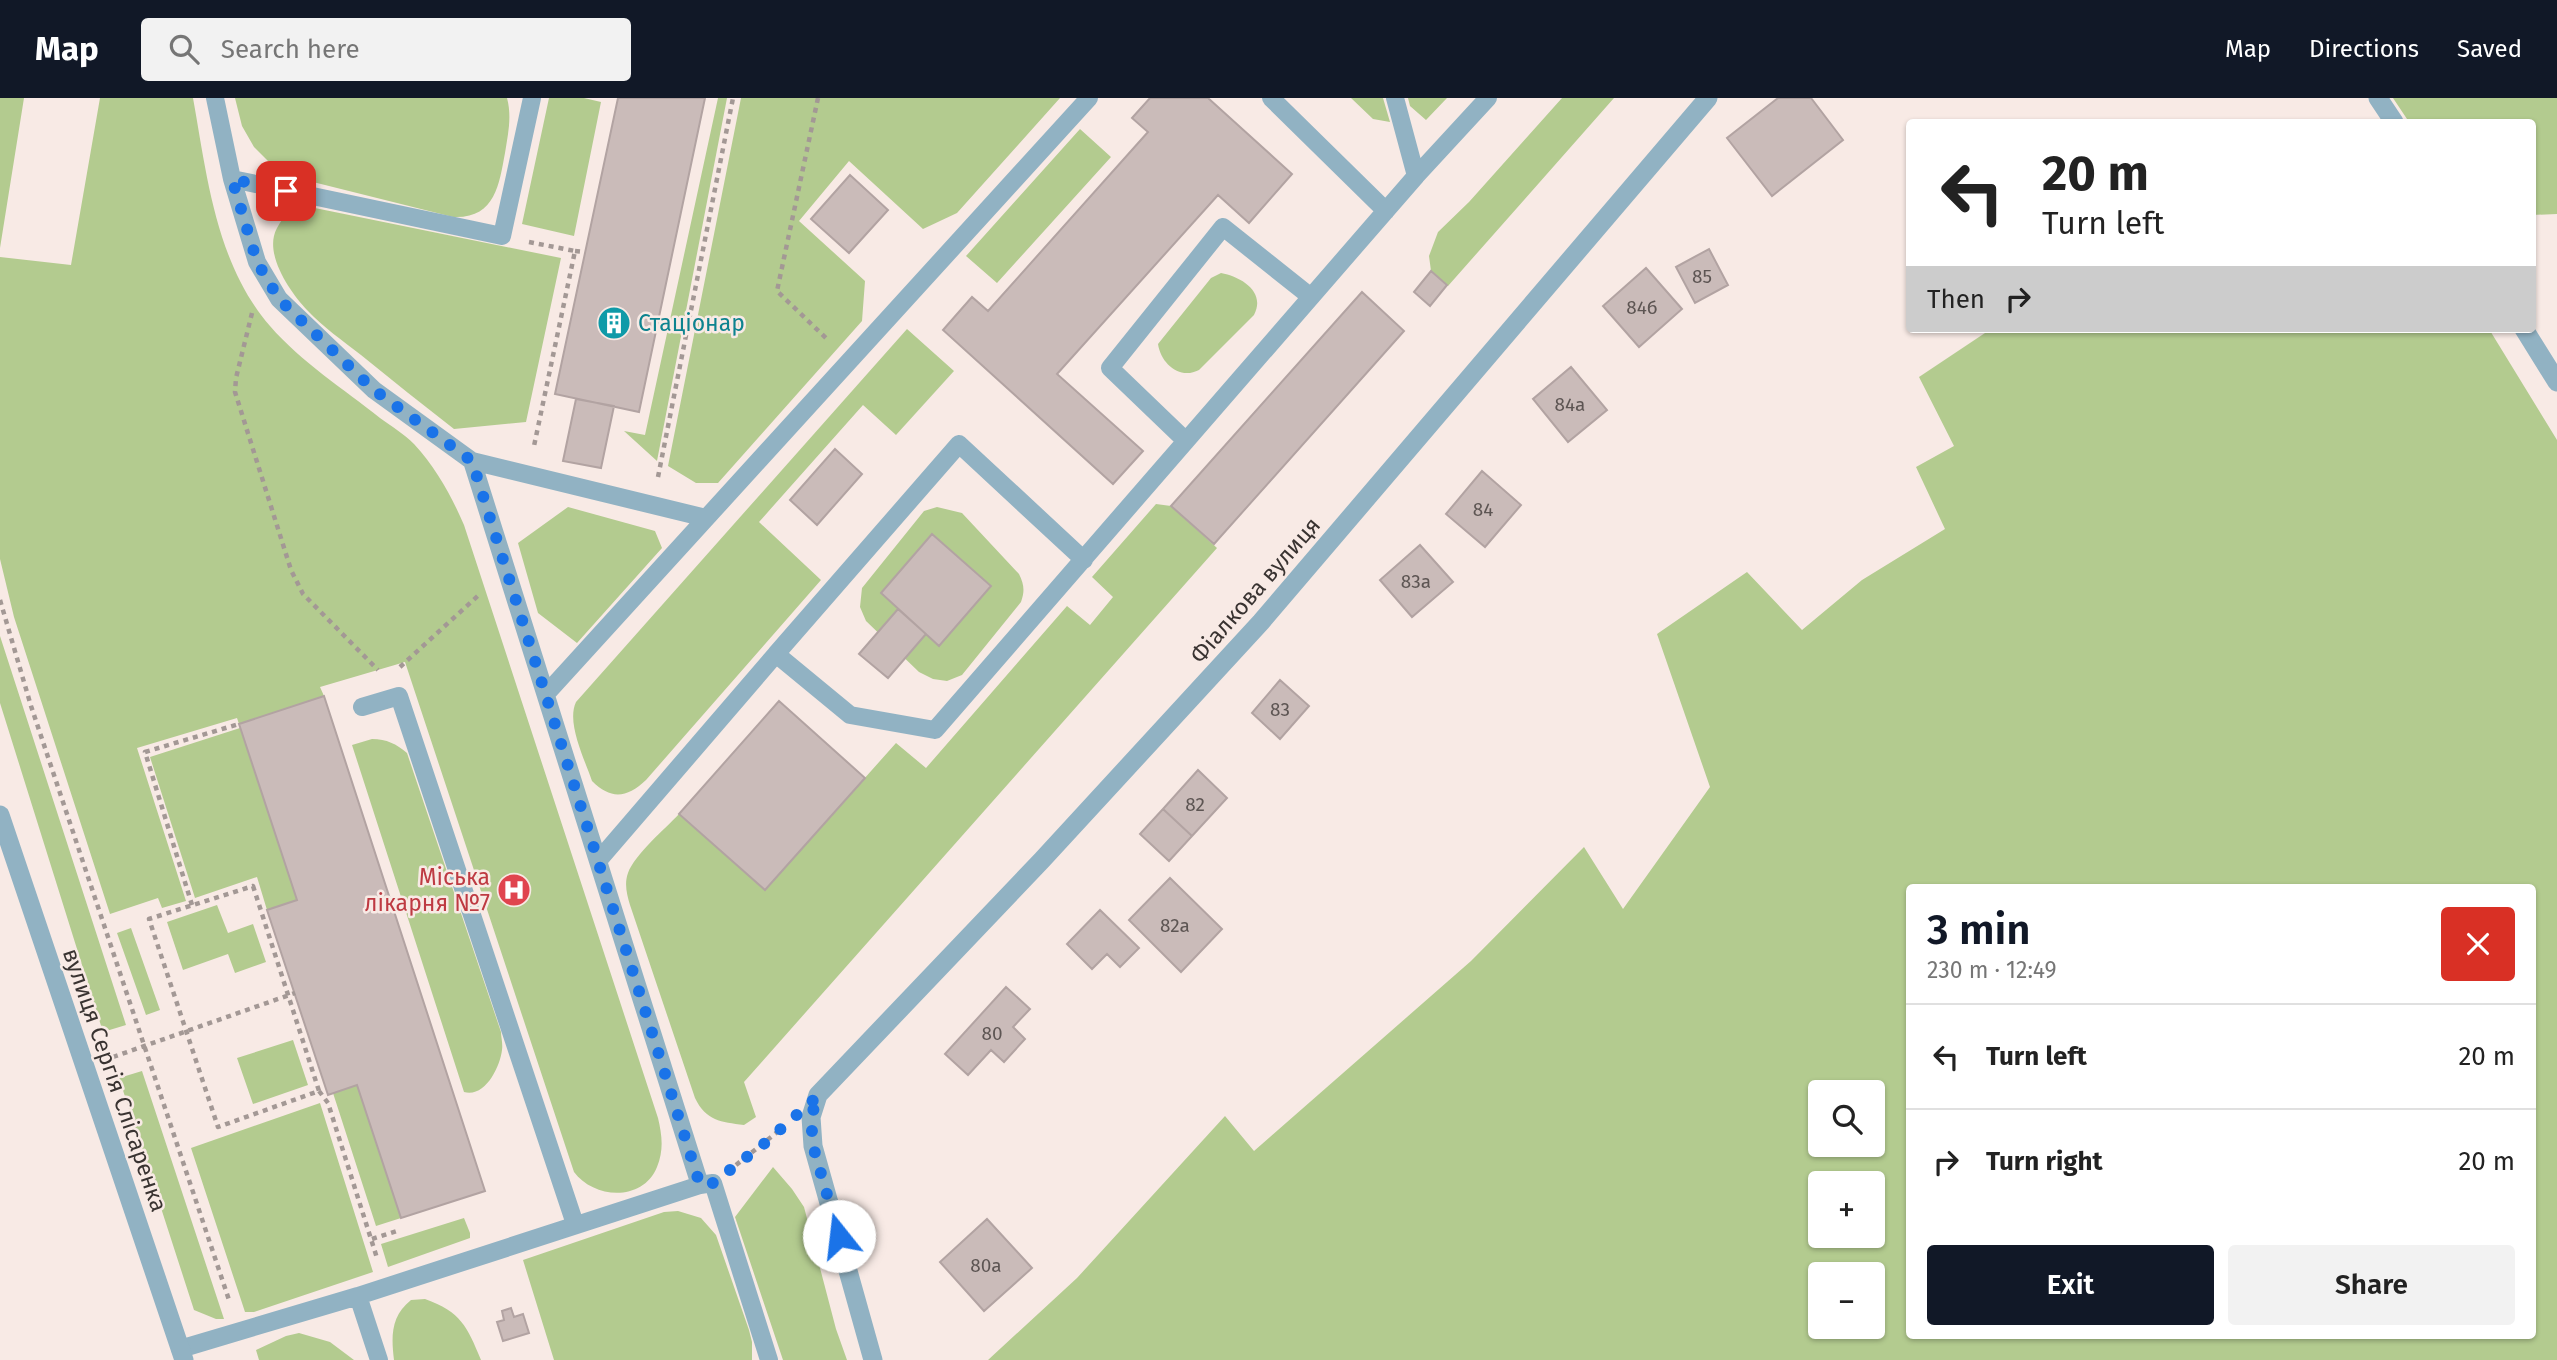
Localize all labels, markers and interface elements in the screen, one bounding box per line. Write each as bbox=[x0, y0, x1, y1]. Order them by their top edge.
search box bbox=[141, 18, 631, 81]
text: Map bbox=[35, 29, 99, 69]
icon: search bbox=[165, 30, 203, 68]
text: Search here bbox=[221, 34, 360, 65]
text: Map bbox=[2225, 35, 2271, 63]
text: Directions bbox=[2309, 35, 2419, 63]
text: Saved bbox=[2457, 35, 2522, 63]
text: 20 m bbox=[2042, 144, 2149, 203]
icon: left bbox=[1927, 147, 2018, 238]
pin bbox=[256, 161, 316, 221]
icon: arrive bbox=[267, 172, 305, 210]
text: Turn left bbox=[2042, 204, 2164, 242]
house number: 85 bbox=[1692, 265, 1712, 288]
icon: right bbox=[1999, 280, 2037, 318]
text: Then bbox=[1927, 284, 1985, 315]
house number: 84б bbox=[1626, 296, 1658, 319]
building icon: Стаціонар bbox=[595, 304, 633, 342]
place label: Стаціонар bbox=[638, 309, 745, 337]
house number: 84а bbox=[1555, 393, 1585, 416]
house number: 84 bbox=[1473, 498, 1493, 521]
street label: Фіалкова вулиця bbox=[1184, 511, 1326, 669]
house number: 83а bbox=[1401, 570, 1431, 593]
house number: 83 bbox=[1270, 698, 1290, 721]
house number: 82 bbox=[1185, 793, 1205, 816]
place label: Міська лікарня №7 bbox=[364, 863, 490, 917]
hospital icon: Міська лікарня №7 bbox=[495, 871, 533, 909]
text: 3 min bbox=[1927, 905, 2031, 955]
button: close bbox=[2441, 907, 2515, 981]
house number: 82а bbox=[1160, 914, 1190, 937]
street label: вулиця Сергія Слісаренка bbox=[57, 945, 173, 1215]
text: 230 m · 12:49 bbox=[1927, 956, 2057, 984]
house number: 80 bbox=[981, 1022, 1003, 1045]
icon: left bbox=[1927, 1038, 1965, 1076]
text: Turn left bbox=[1986, 1041, 2087, 1072]
text: 20 m bbox=[2458, 1041, 2515, 1072]
map controls bbox=[1808, 1080, 1885, 1339]
button: search bbox=[1808, 1080, 1885, 1157]
icon: right bbox=[1927, 1143, 1965, 1181]
text: Turn right bbox=[1986, 1146, 2103, 1177]
text: 20 m bbox=[2458, 1146, 2515, 1177]
button: + bbox=[1808, 1171, 1885, 1248]
position arrow bbox=[802, 1199, 876, 1273]
button: Exit bbox=[1927, 1245, 2214, 1325]
button: Share bbox=[2228, 1245, 2515, 1325]
house number: 80а bbox=[970, 1254, 1002, 1277]
button: − bbox=[1808, 1262, 1885, 1339]

